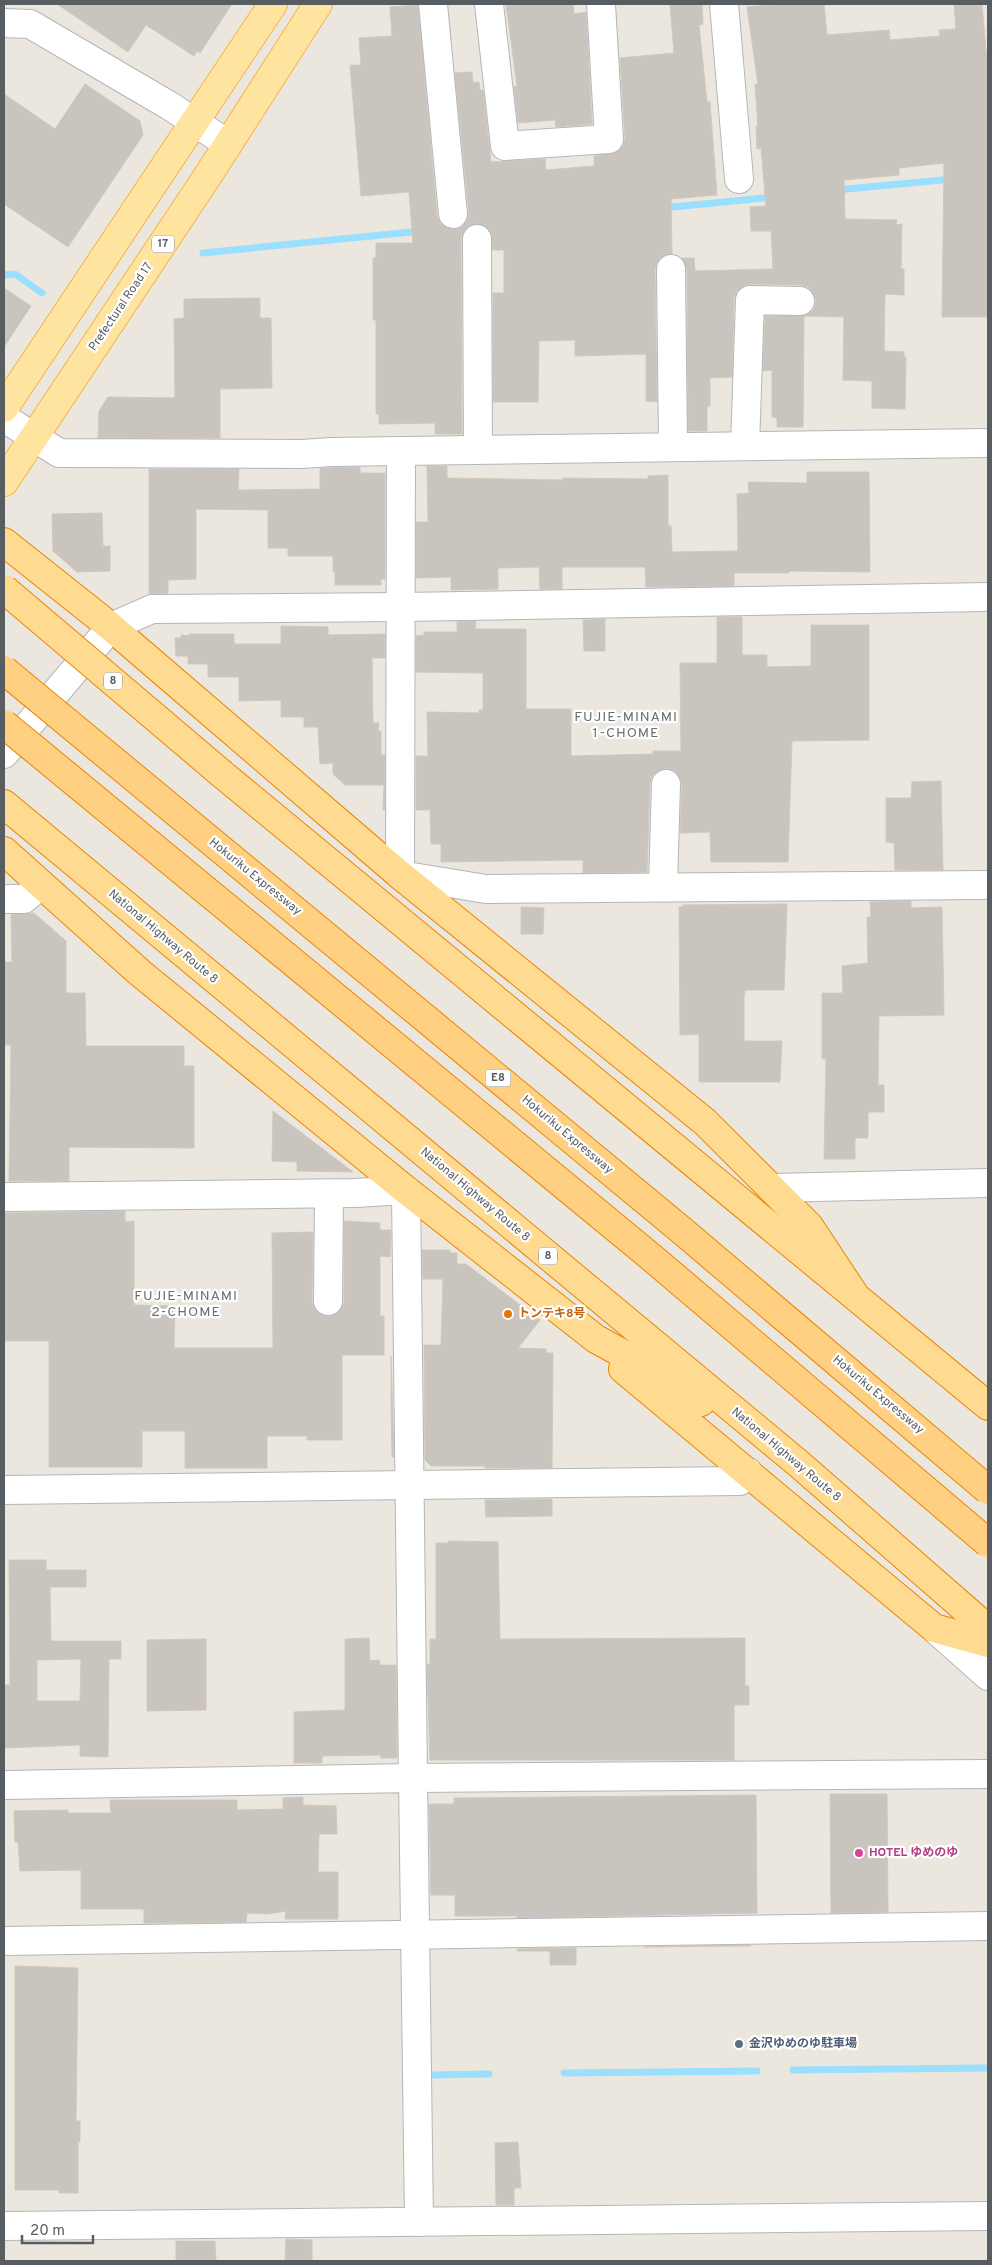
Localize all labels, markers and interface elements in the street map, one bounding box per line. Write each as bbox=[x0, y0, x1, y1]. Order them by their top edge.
road number: 17 bbox=[152, 235, 174, 252]
street label: Prefectural Road 17 bbox=[85, 260, 157, 354]
road number: 8 bbox=[104, 672, 122, 689]
district label: FUJIE-MINAMI 1-CHOME bbox=[574, 709, 678, 742]
street label: Hokuriku Expressway bbox=[205, 835, 305, 919]
street label: National Highway Route 8 bbox=[105, 886, 221, 988]
road number: E8 bbox=[486, 1070, 510, 1086]
street label: Hokuriku Expressway bbox=[518, 1092, 616, 1178]
street label: National Highway Route 8 bbox=[417, 1144, 533, 1246]
road number: 8 bbox=[539, 1248, 557, 1264]
district label: FUJIE-MINAMI 2-CHOME bbox=[134, 1288, 238, 1321]
place label: トンテキ8号 bbox=[518, 1306, 586, 1322]
marker: トンテキ8号 bbox=[502, 1308, 514, 1320]
street label: Hokuriku Expressway bbox=[829, 1352, 927, 1438]
street label: National Highway Route 8 bbox=[728, 1404, 844, 1506]
place label: HOTEL ゆめのゆ bbox=[869, 1845, 958, 1861]
marker: HOTEL ゆめのゆ bbox=[853, 1847, 865, 1859]
place label: 金沢ゆめのゆ駐車場 bbox=[749, 2036, 857, 2052]
marker: 金沢ゆめのゆ駐車場 bbox=[733, 2038, 745, 2050]
scale bar bbox=[22, 2212, 94, 2244]
text: 20 m bbox=[30, 2222, 65, 2241]

